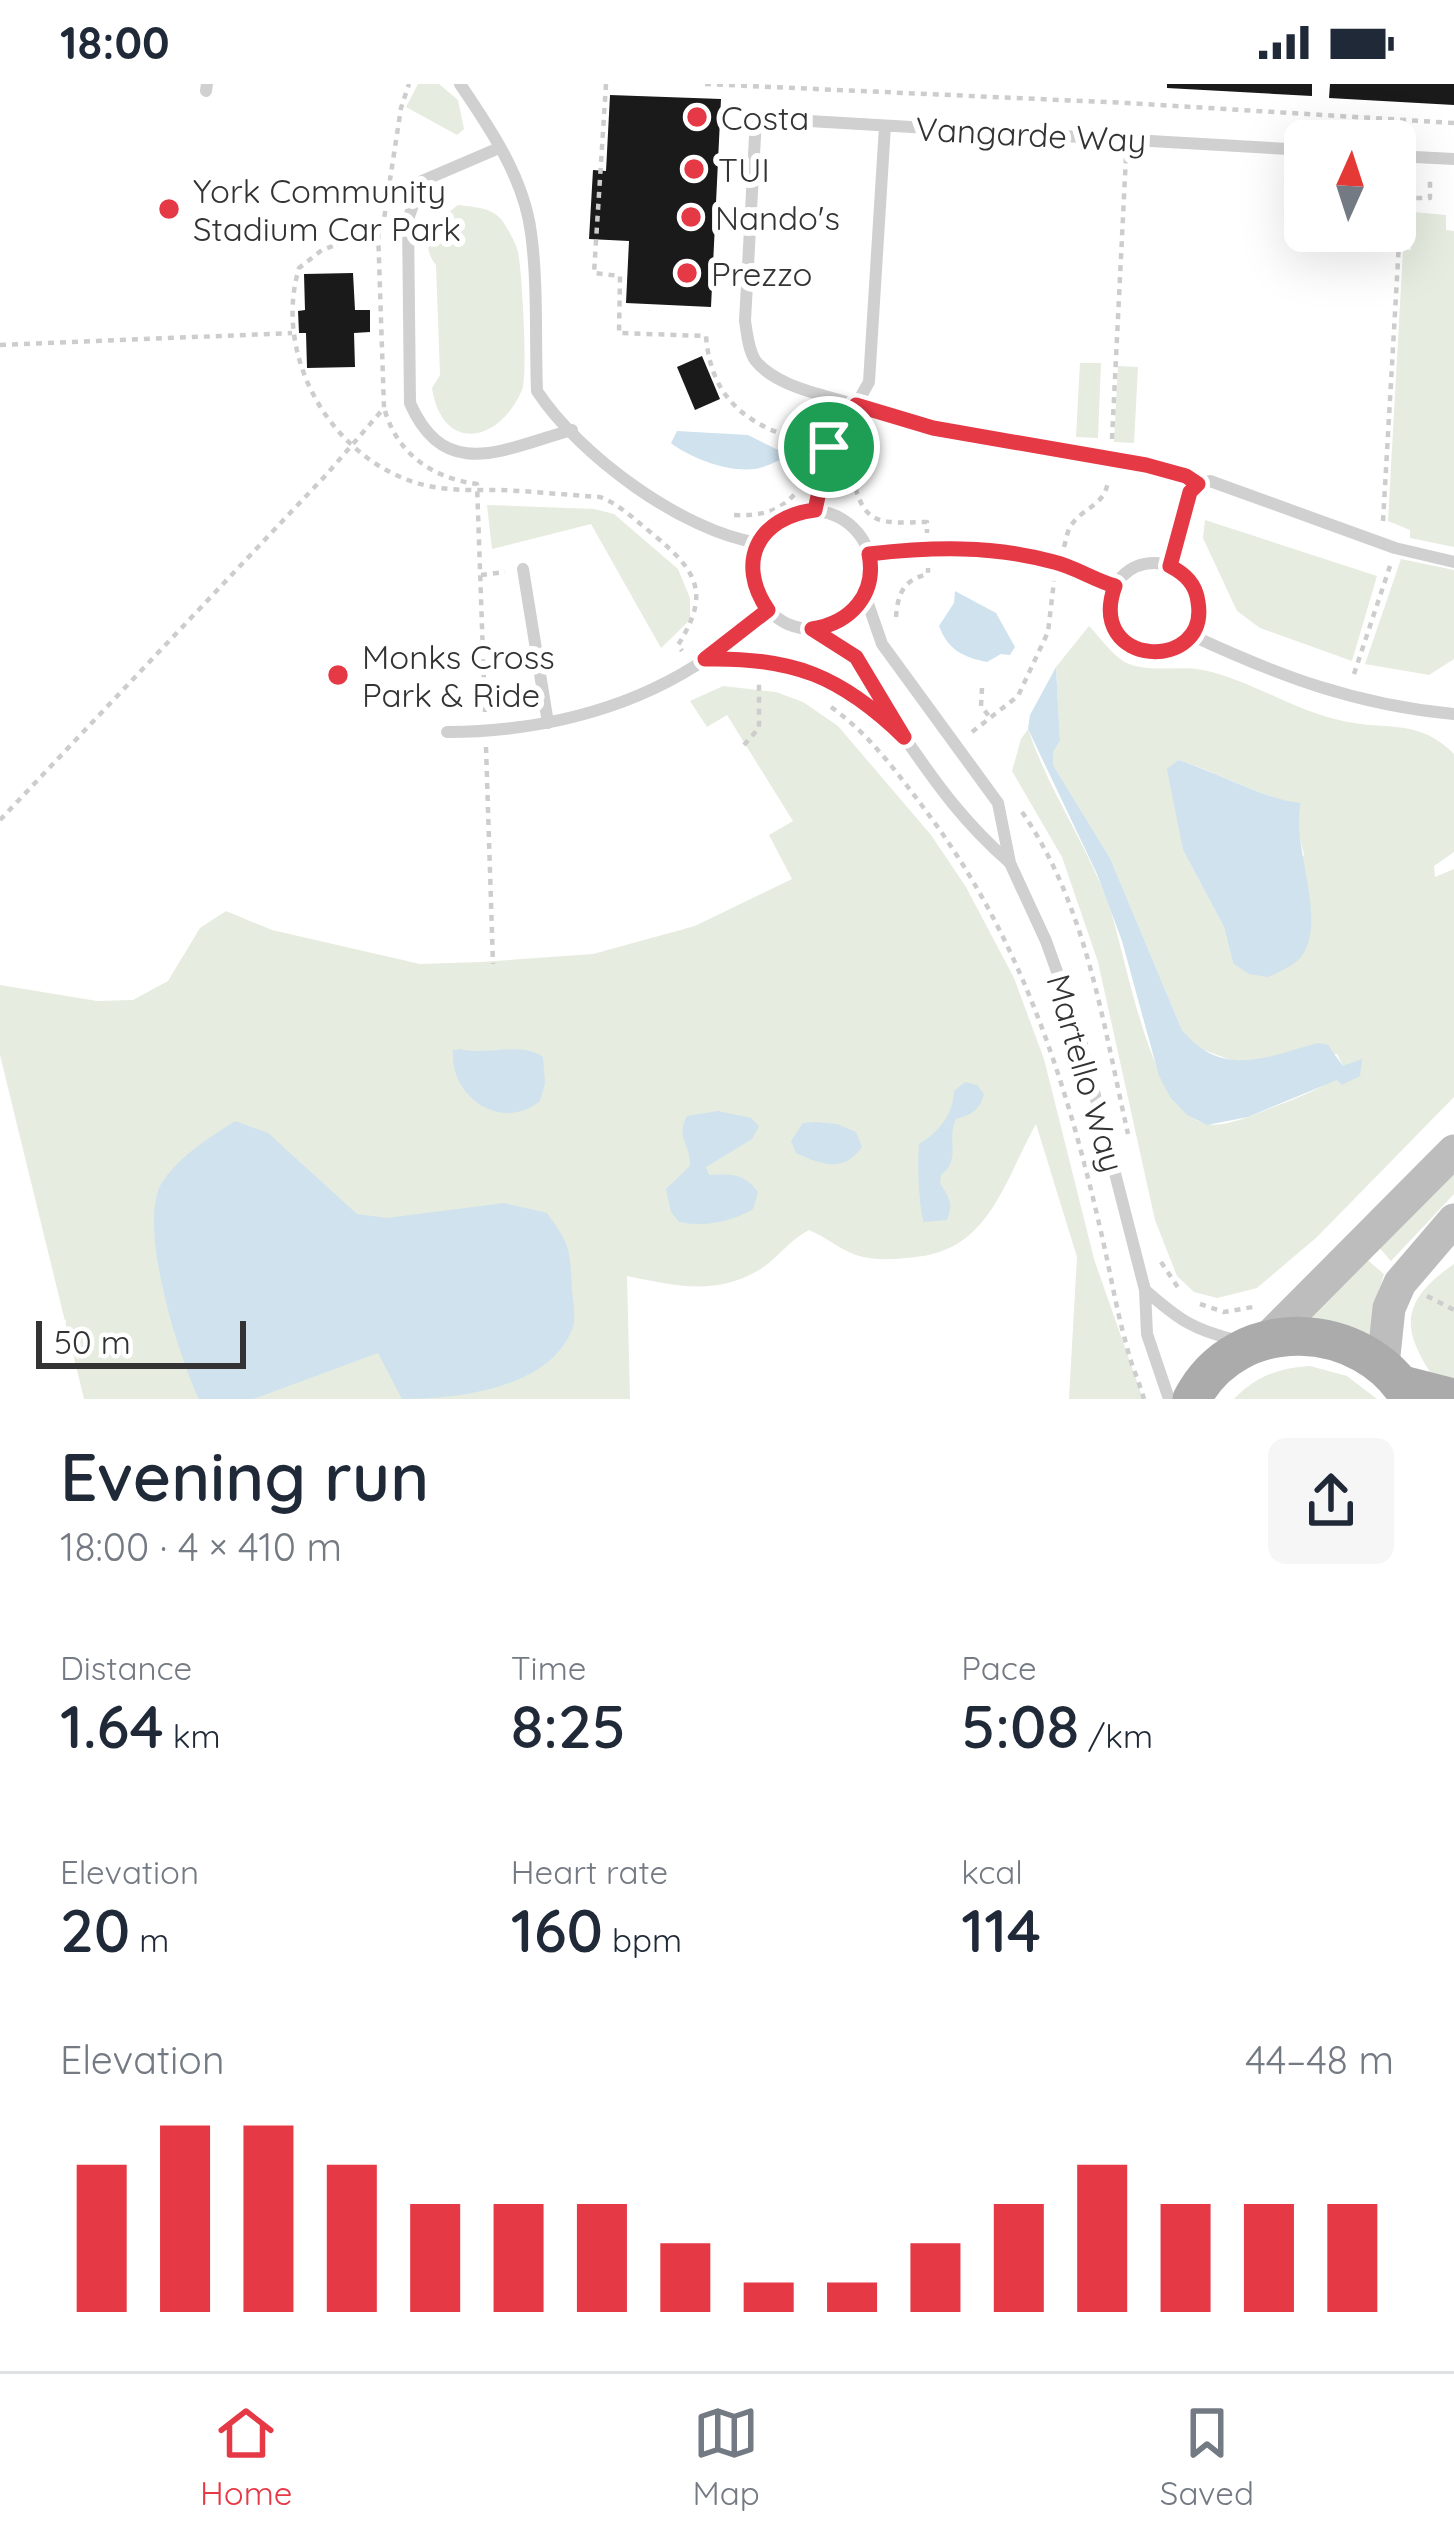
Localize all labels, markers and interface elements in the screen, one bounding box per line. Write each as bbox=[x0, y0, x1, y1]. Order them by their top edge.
text: 18:00 bbox=[60, 14, 170, 70]
place label: Costa bbox=[721, 97, 809, 138]
marker: Costa bbox=[684, 104, 710, 130]
street label: Vangarde Way bbox=[915, 107, 1147, 161]
north arrow bbox=[1284, 120, 1416, 252]
map controls bbox=[1284, 120, 1416, 252]
place label: TUI bbox=[718, 149, 770, 190]
marker: TUI bbox=[681, 156, 707, 182]
place label: York Community Stadium Car Park bbox=[193, 170, 461, 249]
marker: York Community Stadium Car Park bbox=[156, 196, 182, 222]
place label: Nando's bbox=[715, 197, 840, 238]
marker: Nando's bbox=[678, 204, 704, 230]
place label: Prezzo bbox=[711, 253, 813, 294]
marker: Prezzo bbox=[674, 260, 700, 286]
pin bbox=[778, 396, 880, 498]
icon: arrive bbox=[796, 414, 862, 480]
place label: Monks Cross Park & Ride bbox=[362, 636, 555, 715]
marker: Monks Cross Park & Ride bbox=[325, 662, 351, 688]
street label: Martello Way bbox=[1038, 969, 1134, 1177]
scale bar bbox=[36, 1315, 246, 1368]
text: 50 m bbox=[54, 1321, 131, 1362]
text: Evening run bbox=[60, 1435, 429, 1518]
button: share bbox=[1268, 1438, 1394, 1564]
text: 18:00 · 4 × 410 m bbox=[60, 1522, 342, 1571]
text: Distance bbox=[60, 1647, 192, 1688]
text: Time bbox=[511, 1647, 586, 1688]
text: Pace bbox=[961, 1647, 1037, 1688]
text: 1.64 bbox=[60, 1688, 164, 1763]
text: 8:25 bbox=[511, 1688, 626, 1763]
text: 5:08 bbox=[961, 1688, 1079, 1763]
text: km bbox=[164, 1715, 221, 1756]
text: /km bbox=[1079, 1715, 1153, 1756]
text: Elevation bbox=[60, 1851, 199, 1892]
text: Heart rate bbox=[511, 1851, 668, 1892]
text: kcal bbox=[961, 1851, 1023, 1892]
text: 20 bbox=[60, 1892, 130, 1967]
text: 160 bbox=[511, 1892, 603, 1967]
text: 114 bbox=[961, 1892, 1041, 1967]
text: m bbox=[130, 1919, 169, 1960]
text: bpm bbox=[603, 1919, 682, 1960]
text: Elevation bbox=[60, 2035, 224, 2084]
text: 44–48 m bbox=[1245, 2035, 1394, 2084]
tab: Home bbox=[200, 2400, 292, 2513]
tab: Map bbox=[693, 2400, 760, 2513]
tab: Saved bbox=[1160, 2400, 1254, 2513]

